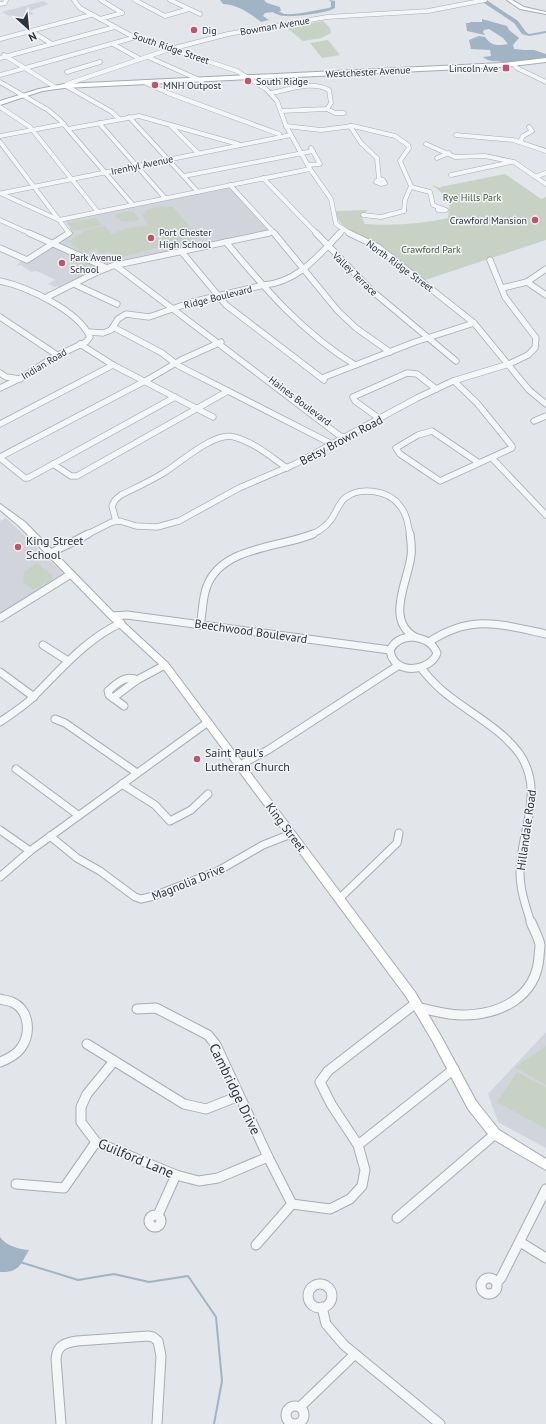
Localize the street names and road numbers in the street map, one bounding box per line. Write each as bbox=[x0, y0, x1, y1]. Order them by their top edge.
street label: Bowman Avenue bbox=[239, 13, 311, 39]
street label: South Ridge Street bbox=[131, 29, 212, 67]
street label: Westchester Avenue bbox=[325, 63, 411, 81]
street label: Irenhyl Avenue bbox=[110, 152, 174, 178]
street label: North Ridge Street bbox=[364, 237, 437, 295]
street label: Valley Terrace bbox=[329, 248, 380, 299]
street label: Ridge Boulevard bbox=[182, 282, 254, 312]
street label: Indian Road bbox=[19, 345, 69, 383]
street label: Haines Boulevard bbox=[266, 373, 334, 429]
street label: Betsy Brown Road bbox=[297, 412, 385, 468]
street label: Beechwood Boulevard bbox=[194, 616, 308, 646]
street label: Hillandale Road bbox=[513, 789, 539, 871]
street label: King Street bbox=[263, 800, 309, 854]
street label: Magnolia Drive bbox=[149, 861, 227, 903]
street label: Cambridge Drive bbox=[205, 1040, 265, 1138]
street label: Guilford Lane bbox=[95, 1134, 177, 1182]

